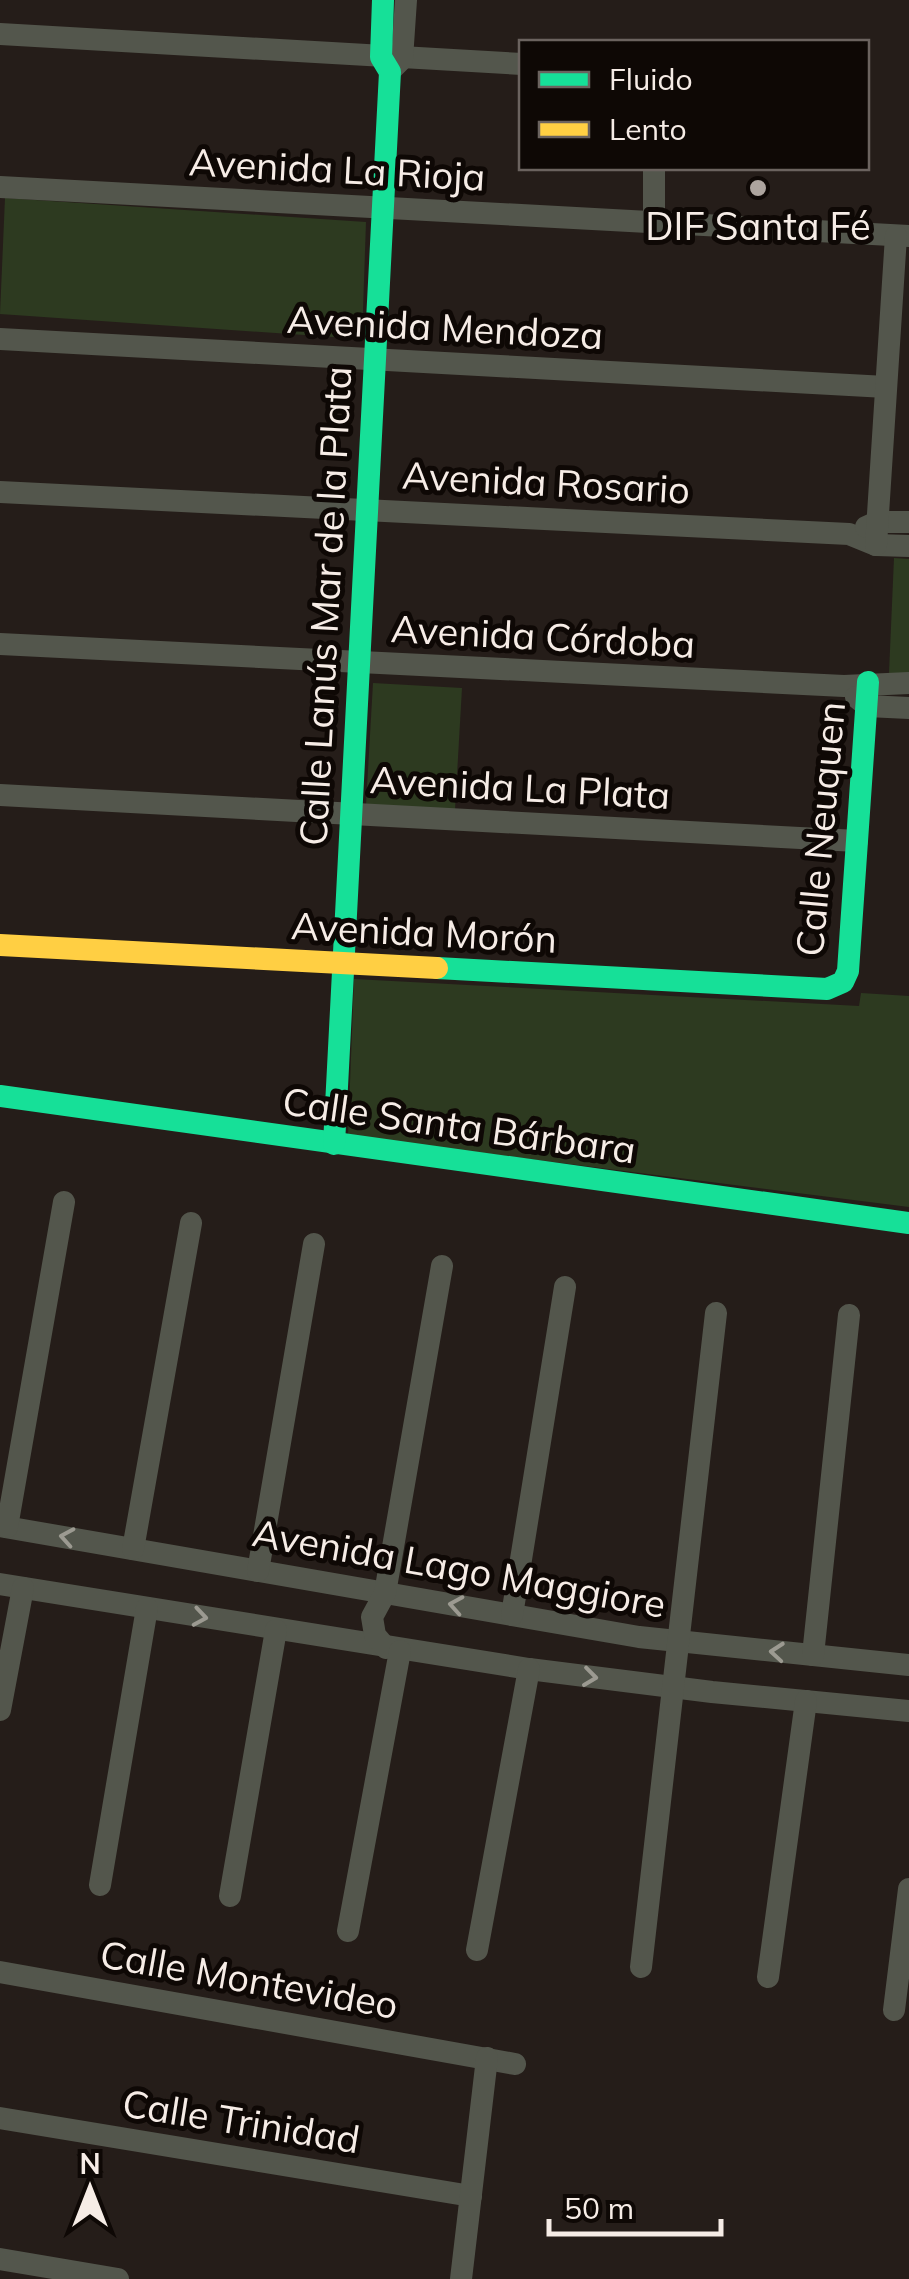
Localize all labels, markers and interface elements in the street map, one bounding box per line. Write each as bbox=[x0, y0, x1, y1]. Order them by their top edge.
legend bbox=[519, 40, 869, 170]
text: Fluido bbox=[609, 60, 693, 98]
text: Lento bbox=[609, 110, 687, 148]
street label: Avenida La Rioja bbox=[188, 137, 486, 201]
marker: DIF Santa Fé bbox=[747, 177, 769, 199]
place label: DIF Santa Fé bbox=[645, 202, 871, 250]
street label: Avenida Mendoza bbox=[286, 295, 604, 359]
street label: Calle Lanús Mar de la Plata bbox=[288, 365, 362, 847]
street label: Avenida Rosario bbox=[401, 450, 691, 514]
street label: Avenida Córdoba bbox=[390, 604, 696, 668]
street label: Calle Neuquen bbox=[785, 700, 855, 958]
street label: Avenida La Plata bbox=[369, 755, 671, 819]
street label: Avenida Morón bbox=[290, 901, 558, 963]
street label: Calle Santa Bárbara bbox=[280, 1076, 639, 1174]
street label: Avenida Lago Maggiore bbox=[249, 1508, 669, 1628]
one-way arrow bbox=[58, 1527, 75, 1548]
one-way arrow bbox=[447, 1595, 464, 1616]
one-way arrow bbox=[192, 1606, 208, 1627]
one-way arrow bbox=[769, 1642, 785, 1663]
one-way arrow bbox=[582, 1665, 599, 1686]
street label: Calle Montevideo bbox=[97, 1929, 402, 2029]
street label: Calle Trinidad bbox=[119, 2079, 363, 2163]
north arrow bbox=[40, 2139, 140, 2239]
text: N bbox=[79, 2146, 101, 2181]
scale bar bbox=[549, 2174, 722, 2236]
text: 50 m bbox=[564, 2189, 634, 2227]

